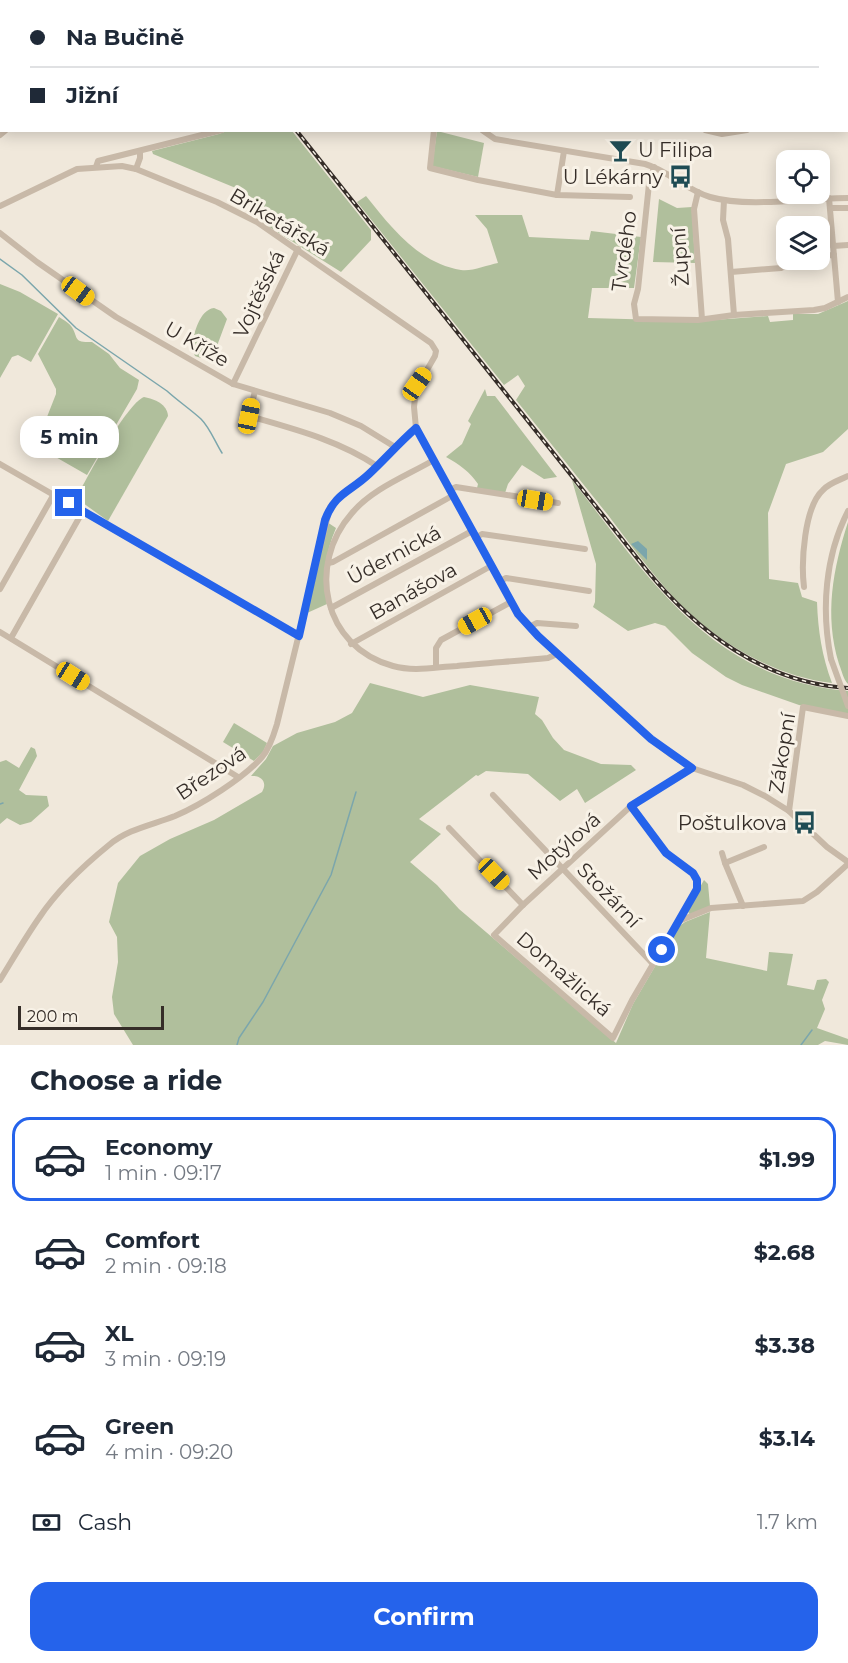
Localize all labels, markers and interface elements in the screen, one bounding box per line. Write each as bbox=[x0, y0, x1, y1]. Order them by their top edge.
text: Na Bučině bbox=[66, 24, 184, 51]
text: Jižní bbox=[66, 82, 118, 109]
bar icon: U Filipa bbox=[607, 137, 633, 163]
place label: U Filipa bbox=[638, 138, 713, 162]
map controls bbox=[776, 150, 830, 270]
button: locate bbox=[776, 150, 830, 204]
bus stop icon: U Lékárny bbox=[668, 164, 694, 190]
place label: U Lékárny bbox=[563, 165, 663, 189]
street label: Briketářská bbox=[225, 183, 335, 261]
street label: Tvrdého bbox=[606, 209, 642, 293]
button: layers bbox=[776, 216, 830, 270]
street label: Župní bbox=[666, 225, 694, 287]
street label: Vojtěšská bbox=[228, 246, 290, 342]
car bbox=[58, 273, 98, 309]
street label: U Kříže bbox=[160, 316, 234, 372]
car bbox=[399, 364, 435, 404]
car bbox=[236, 397, 262, 435]
callout: 5 min bbox=[20, 416, 118, 458]
text: 5 min bbox=[40, 425, 99, 449]
car bbox=[516, 488, 554, 512]
route end bbox=[55, 489, 82, 516]
street label: Údernická bbox=[343, 520, 445, 590]
street label: Banášova bbox=[365, 557, 461, 625]
car bbox=[455, 604, 495, 638]
car bbox=[53, 659, 93, 693]
street label: Zákopní bbox=[764, 709, 800, 795]
street label: Březová bbox=[171, 741, 251, 805]
street label: Motýlová bbox=[523, 807, 605, 885]
bus stop icon: Poštulkova bbox=[792, 810, 818, 836]
place label: Poštulkova bbox=[678, 811, 787, 835]
car bbox=[475, 855, 513, 893]
street label: Stožární bbox=[572, 857, 647, 934]
street label: Domažlická bbox=[512, 926, 616, 1022]
route start bbox=[648, 936, 675, 963]
scale bar bbox=[18, 1003, 164, 1030]
text: 200 m bbox=[27, 1007, 78, 1026]
text: Choose a ride bbox=[30, 1064, 222, 1097]
icon: car bbox=[33, 1132, 87, 1186]
text: Economy bbox=[105, 1134, 213, 1161]
text: $1.99 bbox=[759, 1146, 815, 1173]
text: 1 min · 09:17 bbox=[105, 1161, 222, 1185]
icon: car bbox=[33, 1225, 87, 1279]
text: Comfort bbox=[105, 1227, 200, 1254]
text: $2.68 bbox=[754, 1239, 815, 1266]
text: 2 min · 09:18 bbox=[105, 1254, 227, 1278]
icon: car bbox=[33, 1318, 87, 1372]
text: XL bbox=[105, 1320, 134, 1347]
text: $3.38 bbox=[754, 1332, 815, 1359]
text: 3 min · 09:19 bbox=[105, 1347, 226, 1371]
icon: car bbox=[33, 1411, 87, 1465]
text: Green bbox=[105, 1413, 174, 1440]
text: $3.14 bbox=[759, 1425, 815, 1452]
text: 4 min · 09:20 bbox=[105, 1440, 233, 1464]
icon: cash bbox=[30, 1506, 63, 1539]
text: Cash bbox=[78, 1509, 132, 1536]
text: 1.7 km bbox=[757, 1510, 818, 1534]
button: Confirm bbox=[30, 1582, 818, 1651]

